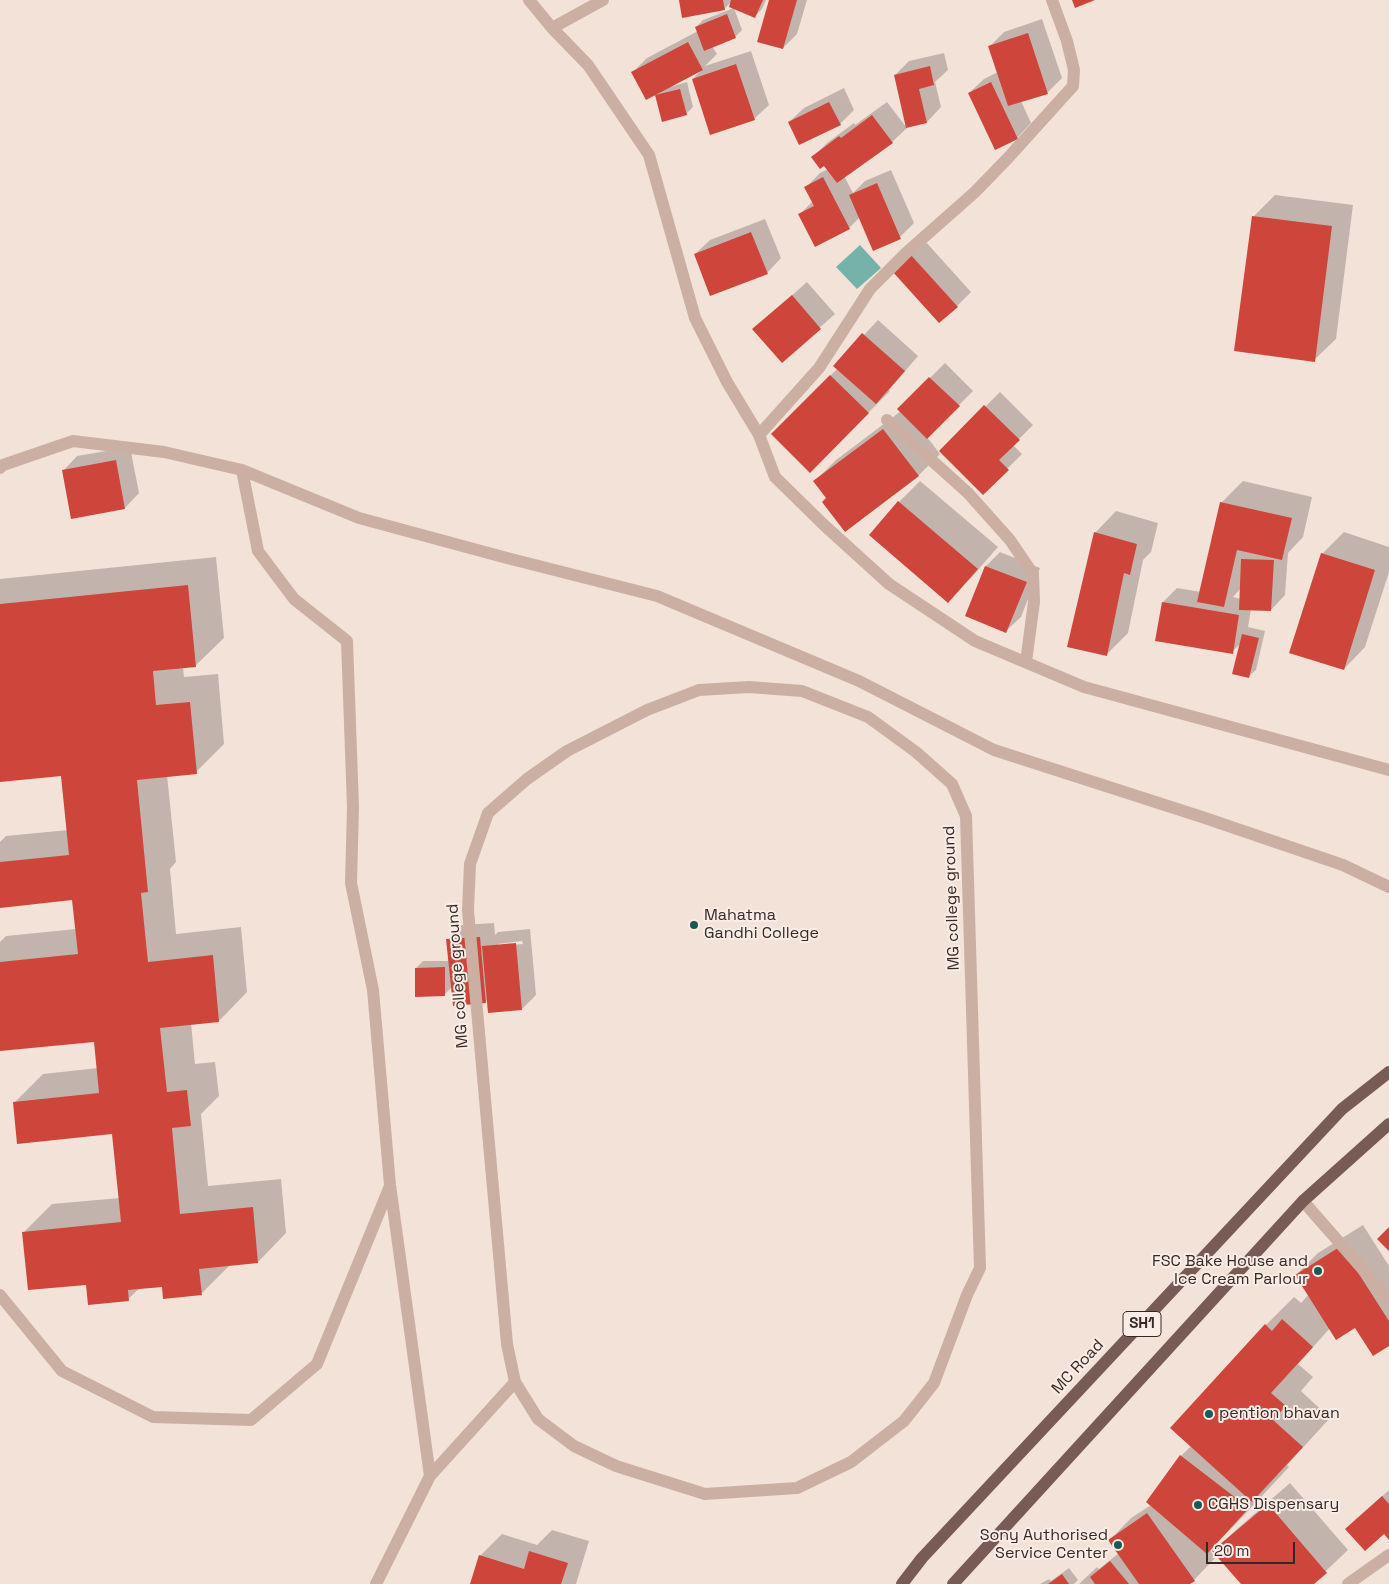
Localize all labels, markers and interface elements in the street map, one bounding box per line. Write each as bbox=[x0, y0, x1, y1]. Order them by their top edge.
street label: MG college ground bbox=[940, 825, 964, 971]
street label: MG college ground bbox=[443, 903, 473, 1049]
place label: Mahatma Gandhi College bbox=[704, 906, 819, 944]
marker: Mahatma Gandhi College bbox=[688, 919, 700, 931]
place label: FSC Bake House and Ice Cream Parlour bbox=[1152, 1252, 1308, 1290]
marker: FSC Bake House and Ice Cream Parlour bbox=[1312, 1265, 1324, 1277]
road number: SH1 bbox=[1123, 1312, 1161, 1336]
street label: MC Road bbox=[1048, 1336, 1108, 1398]
place label: pention bhavan bbox=[1219, 1404, 1340, 1424]
marker: pention bhavan bbox=[1203, 1408, 1215, 1420]
place label: CGHS Dispensary bbox=[1208, 1495, 1339, 1515]
marker: CGHS Dispensary bbox=[1192, 1499, 1204, 1511]
place label: Sony Authorised Service Center bbox=[980, 1526, 1108, 1564]
scale bar bbox=[1209, 1532, 1298, 1564]
marker: Sony Authorised Service Center bbox=[1112, 1539, 1124, 1551]
text: 20 m bbox=[1214, 1541, 1249, 1560]

